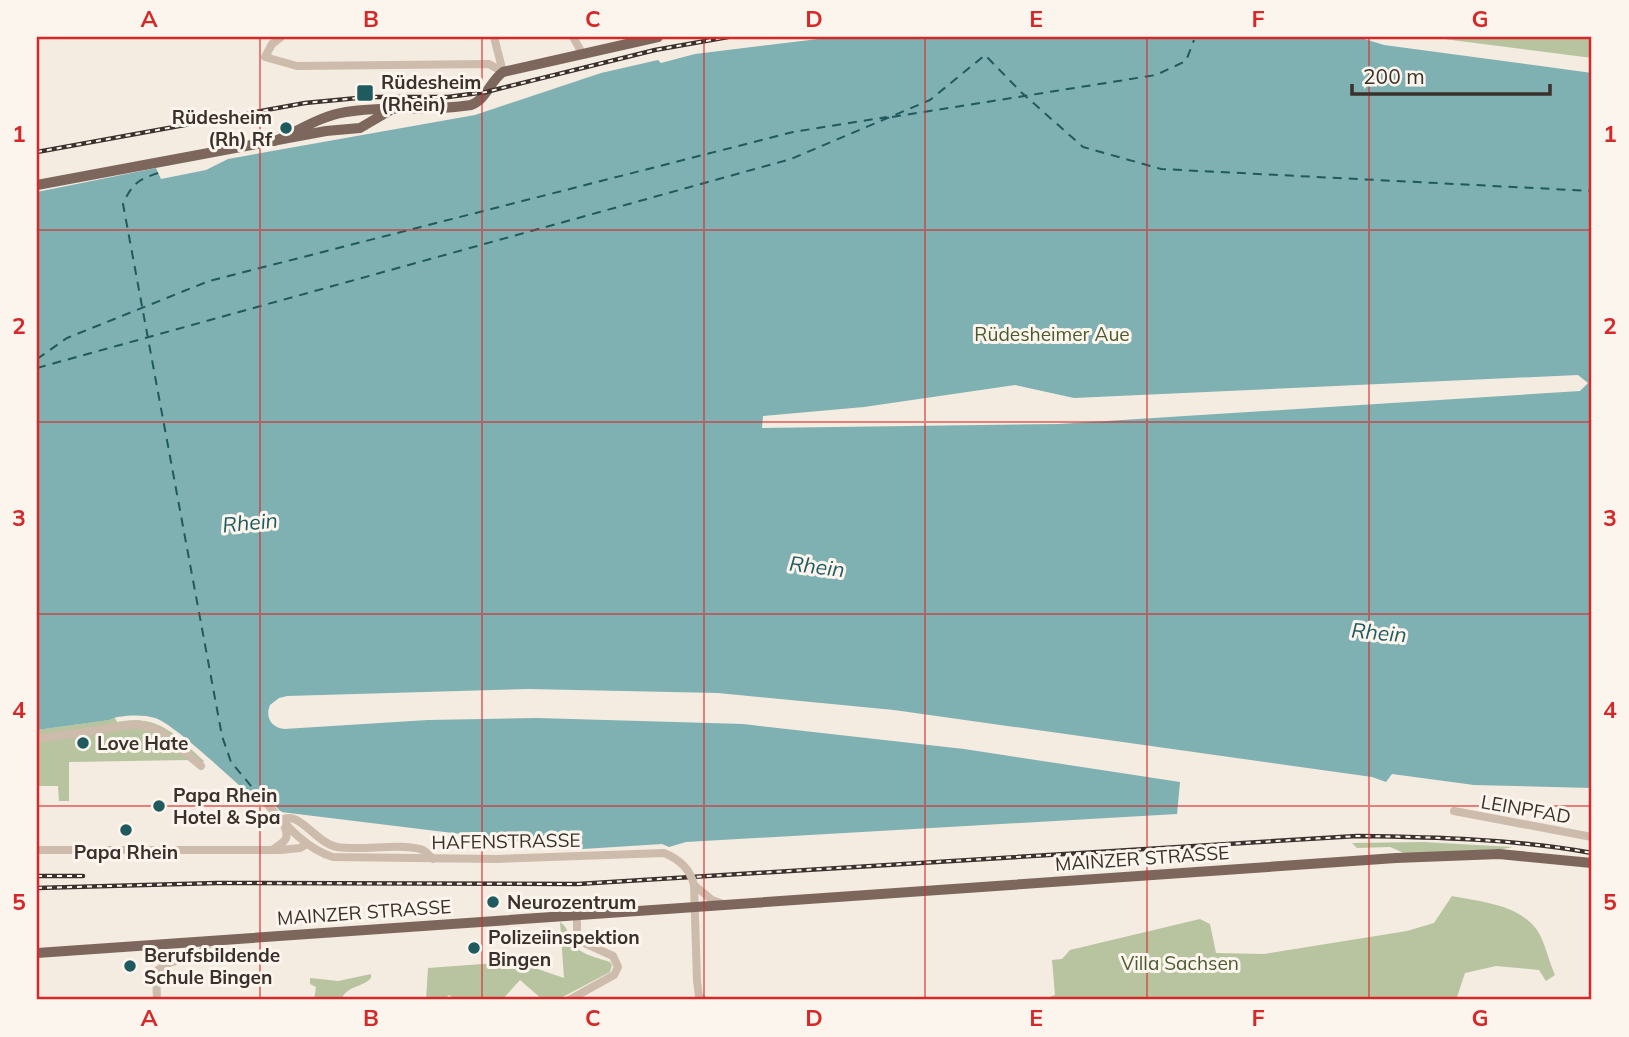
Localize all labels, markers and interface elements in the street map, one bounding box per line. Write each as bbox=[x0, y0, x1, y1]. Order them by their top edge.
text: A bbox=[140, 4, 158, 33]
text: B bbox=[363, 4, 379, 33]
text: C bbox=[585, 4, 601, 33]
text: D bbox=[805, 4, 823, 33]
text: E bbox=[1029, 4, 1043, 33]
text: F bbox=[1251, 4, 1265, 33]
text: G bbox=[1471, 4, 1489, 33]
scale bar bbox=[1352, 52, 1550, 96]
text: 200 m bbox=[1363, 63, 1425, 89]
place label: Rüdesheim (Rhein) bbox=[381, 70, 481, 116]
marker: Rüdesheim (Rhein) bbox=[355, 83, 375, 103]
place label: Rüdesheim (Rh) Rf bbox=[172, 105, 273, 151]
text: 1 bbox=[12, 119, 26, 148]
text: 1 bbox=[1603, 119, 1617, 148]
marker: Rüdesheim (Rh) Rf bbox=[278, 120, 294, 136]
text: 2 bbox=[12, 311, 26, 340]
text: 2 bbox=[1603, 311, 1617, 340]
park label: Rüdesheimer Aue bbox=[974, 322, 1130, 346]
text: 3 bbox=[12, 503, 26, 532]
text: 3 bbox=[1603, 503, 1617, 532]
water label: Rhein bbox=[221, 507, 279, 537]
water label: Rhein bbox=[788, 550, 846, 582]
water label: Rhein bbox=[1350, 617, 1408, 647]
text: 4 bbox=[12, 695, 26, 724]
text: 4 bbox=[1603, 695, 1617, 724]
place label: Love Hate bbox=[97, 731, 188, 755]
marker: Love Hate bbox=[75, 735, 91, 751]
place label: Papa Rhein Hotel & Spa bbox=[173, 783, 281, 829]
street label: LEINPFAD bbox=[1479, 789, 1573, 829]
marker: Papa Rhein Hotel & Spa bbox=[151, 798, 167, 814]
marker: Papa Rhein bbox=[118, 822, 134, 838]
street label: HAFENSTRASSE bbox=[431, 828, 581, 854]
place label: Papa Rhein bbox=[74, 840, 178, 864]
street label: MAINZER STRASSE bbox=[1054, 840, 1230, 876]
text: 5 bbox=[12, 887, 26, 916]
text: 5 bbox=[1603, 887, 1617, 916]
place label: Neurozentrum bbox=[507, 890, 636, 914]
street label: MAINZER STRASSE bbox=[276, 894, 452, 930]
marker: Neurozentrum bbox=[485, 894, 501, 910]
place label: Polizeiinspektion Bingen bbox=[488, 925, 640, 971]
marker: Polizeiinspektion Bingen bbox=[466, 940, 482, 956]
place label: Berufsbildende Schule Bingen bbox=[144, 943, 280, 989]
park label: Villa Sachsen bbox=[1121, 951, 1239, 975]
marker: Berufsbildende Schule Bingen bbox=[122, 958, 138, 974]
text: A bbox=[140, 1003, 158, 1032]
text: B bbox=[363, 1003, 379, 1032]
text: C bbox=[585, 1003, 601, 1032]
text: D bbox=[805, 1003, 823, 1032]
text: E bbox=[1029, 1003, 1043, 1032]
text: F bbox=[1251, 1003, 1265, 1032]
text: G bbox=[1471, 1003, 1489, 1032]

